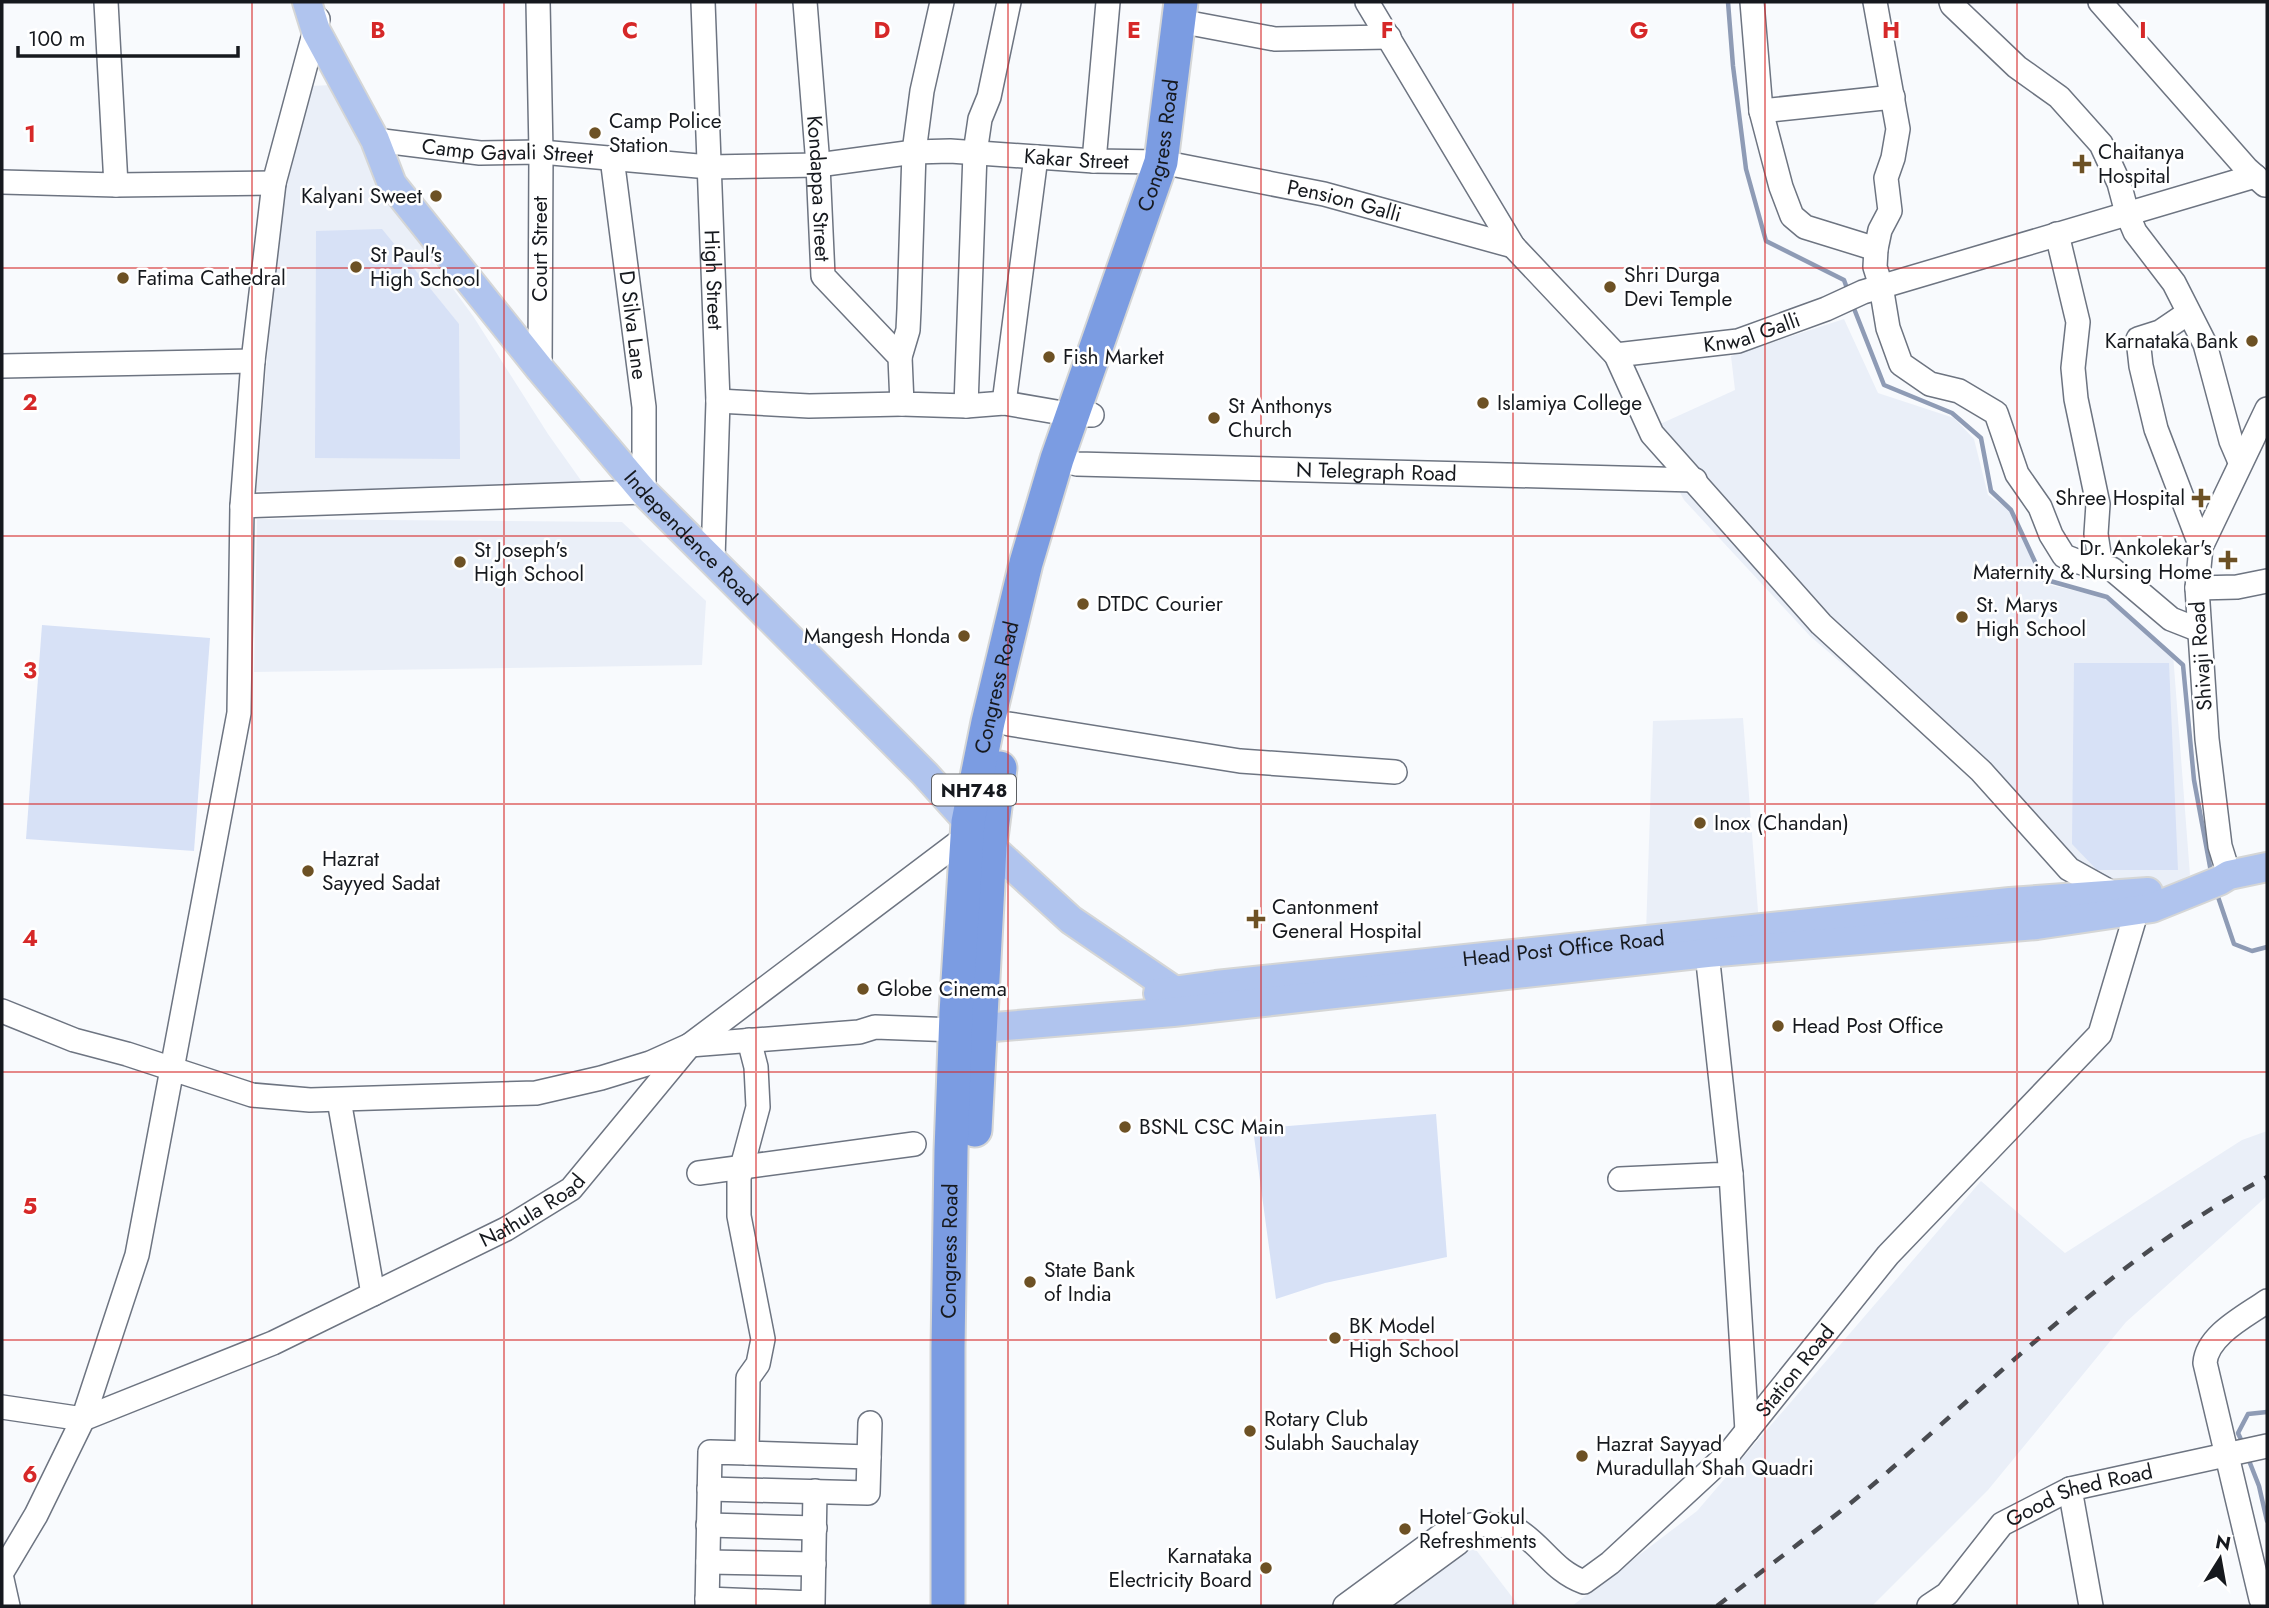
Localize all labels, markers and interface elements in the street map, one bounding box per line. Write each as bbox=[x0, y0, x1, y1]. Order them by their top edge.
text: B bbox=[370, 13, 386, 47]
text: C bbox=[622, 13, 638, 47]
text: D bbox=[874, 13, 891, 47]
text: E bbox=[1127, 13, 1141, 47]
text: F bbox=[1381, 13, 1393, 47]
text: G bbox=[1630, 13, 1648, 47]
text: H bbox=[1882, 13, 1900, 47]
text: I bbox=[2139, 13, 2147, 47]
scale bar bbox=[18, 14, 238, 58]
text: 100 m bbox=[28, 24, 85, 54]
street label: Congress Road bbox=[1130, 77, 1186, 216]
place label: Camp Police Station bbox=[609, 106, 722, 160]
street label: Kondappa Street bbox=[799, 114, 837, 262]
text: 1 bbox=[24, 117, 36, 151]
marker: Camp Police Station bbox=[587, 125, 603, 141]
street label: Camp Gavali Street bbox=[420, 131, 594, 172]
place label: Chaitanya Hospital bbox=[2098, 137, 2184, 191]
street label: Kakar Street bbox=[1023, 141, 1129, 177]
marker: Chaitanya Hospital bbox=[2072, 154, 2092, 174]
street label: Pension Galli bbox=[1284, 172, 1405, 230]
place label: Kalyani Sweet bbox=[301, 181, 422, 211]
marker: Kalyani Sweet bbox=[428, 188, 444, 204]
street label: Court Street bbox=[525, 196, 555, 302]
street label: High Street bbox=[697, 229, 730, 330]
place label: St Paul's High School bbox=[370, 240, 480, 294]
marker: St Paul's High School bbox=[348, 259, 364, 275]
place label: Shri Durga Devi Temple bbox=[1624, 260, 1732, 314]
place label: Fatima Cathedral bbox=[137, 263, 286, 293]
street label: D Silva Lane bbox=[611, 269, 655, 381]
marker: Fatima Cathedral bbox=[115, 270, 131, 286]
marker: Shri Durga Devi Temple bbox=[1602, 279, 1618, 295]
street label: Knwal Galli bbox=[1702, 305, 1804, 360]
place label: Karnataka Bank bbox=[2105, 326, 2239, 356]
marker: Karnataka Bank bbox=[2244, 333, 2260, 349]
place label: Fish Market bbox=[1063, 342, 1164, 372]
marker: Fish Market bbox=[1041, 349, 1057, 365]
text: 2 bbox=[22, 385, 38, 419]
place label: Islamiya College bbox=[1497, 388, 1642, 418]
place label: St Anthonys Church bbox=[1228, 391, 1332, 445]
marker: Islamiya College bbox=[1475, 395, 1491, 411]
marker: St Anthonys Church bbox=[1206, 410, 1222, 426]
street label: N Telegraph Road bbox=[1296, 455, 1457, 489]
street label: Independence Road bbox=[617, 464, 764, 612]
place label: Shree Hospital bbox=[2055, 483, 2185, 513]
marker: Shree Hospital bbox=[2191, 488, 2211, 508]
place label: Dr. Ankolekar's Maternity & Nursing Home bbox=[1973, 533, 2212, 587]
place label: St Joseph's High School bbox=[474, 535, 584, 589]
marker: Dr. Ankolekar's Maternity & Nursing Home bbox=[2218, 550, 2238, 570]
marker: St Joseph's High School bbox=[452, 554, 468, 570]
place label: DTDC Courier bbox=[1097, 589, 1224, 619]
place label: St. Marys High School bbox=[1976, 590, 2086, 644]
marker: DTDC Courier bbox=[1075, 596, 1091, 612]
street label: Shivaji Road bbox=[2182, 600, 2220, 712]
marker: St. Marys High School bbox=[1954, 609, 1970, 625]
street label: Congress Road bbox=[967, 618, 1027, 756]
place label: Mangesh Honda bbox=[804, 621, 950, 651]
marker: Mangesh Honda bbox=[956, 628, 972, 644]
text: 3 bbox=[23, 653, 37, 687]
road number: NH748 bbox=[932, 775, 1016, 806]
place label: Inox (Chandan) bbox=[1714, 808, 1849, 838]
marker: Inox (Chandan) bbox=[1692, 815, 1708, 831]
place label: Hazrat Sayyed Sadat bbox=[322, 844, 440, 898]
marker: Hazrat Sayyed Sadat bbox=[300, 863, 316, 879]
place label: Cantonment General Hospital bbox=[1272, 892, 1422, 946]
marker: Cantonment General Hospital bbox=[1246, 909, 1266, 929]
text: 4 bbox=[22, 921, 38, 955]
street label: Head Post Office Road bbox=[1461, 923, 1666, 974]
place label: Globe Cinema bbox=[877, 974, 1007, 1004]
marker: Globe Cinema bbox=[855, 981, 871, 997]
place label: Head Post Office bbox=[1792, 1011, 1943, 1041]
marker: Head Post Office bbox=[1770, 1018, 1786, 1034]
place label: BSNL CSC Main bbox=[1139, 1112, 1284, 1142]
marker: BSNL CSC Main bbox=[1117, 1119, 1133, 1135]
street label: Nathula Road bbox=[474, 1167, 593, 1255]
street label: Congress Road bbox=[933, 1183, 966, 1319]
text: 5 bbox=[23, 1189, 37, 1223]
place label: State Bank of India bbox=[1044, 1255, 1136, 1309]
marker: State Bank of India bbox=[1022, 1274, 1038, 1290]
place label: BK Model High School bbox=[1349, 1311, 1459, 1365]
street label: Station Road bbox=[1748, 1318, 1842, 1424]
marker: BK Model High School bbox=[1327, 1330, 1343, 1346]
place label: Rotary Club Sulabh Sauchalay bbox=[1264, 1404, 1419, 1458]
marker: Rotary Club Sulabh Sauchalay bbox=[1242, 1423, 1258, 1439]
place label: Hazrat Sayyad Muradullah Shah Quadri bbox=[1596, 1429, 1814, 1483]
marker: Hazrat Sayyad Muradullah Shah Quadri bbox=[1574, 1448, 1590, 1464]
street label: Good Shed Road bbox=[2001, 1456, 2155, 1535]
text: 6 bbox=[22, 1457, 38, 1491]
place label: Hotel Gokul Refreshments bbox=[1419, 1502, 1537, 1556]
marker: Hotel Gokul Refreshments bbox=[1397, 1521, 1413, 1537]
north arrow bbox=[2185, 1524, 2255, 1594]
text: N bbox=[2213, 1528, 2233, 1557]
place label: Karnataka Electricity Board bbox=[1109, 1541, 1252, 1595]
marker: Karnataka Electricity Board bbox=[1258, 1560, 1274, 1576]

